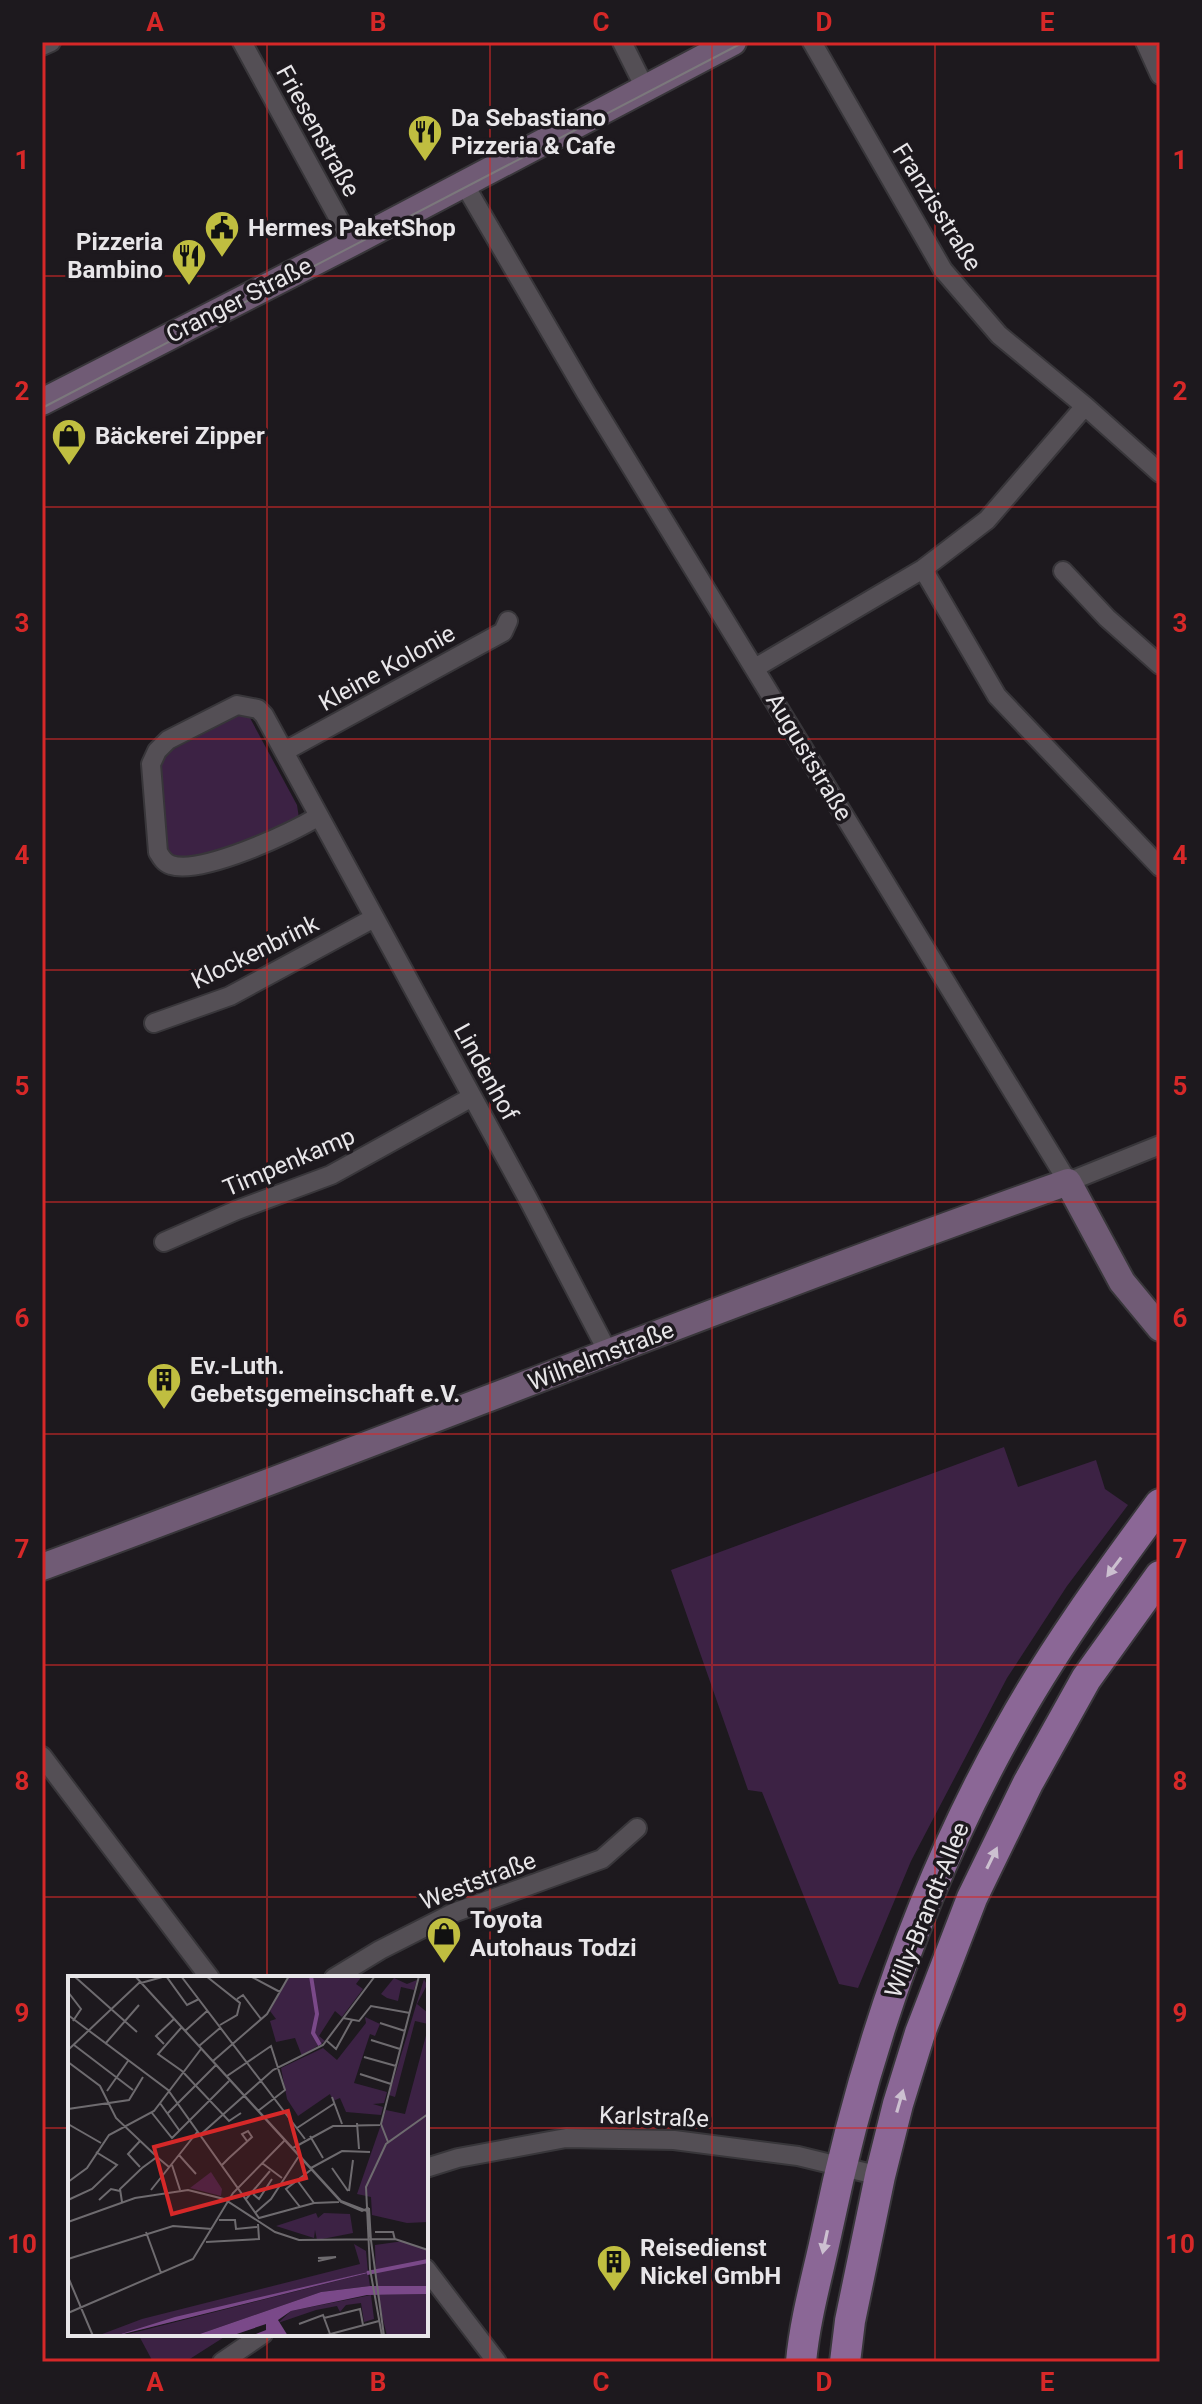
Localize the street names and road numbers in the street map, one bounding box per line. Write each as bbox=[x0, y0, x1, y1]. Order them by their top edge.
street label: Friesenstraße bbox=[270, 60, 366, 202]
street label: Franzisstraße bbox=[887, 138, 987, 276]
street label: Cranger Straße bbox=[161, 251, 317, 349]
street label: Kleine Kolonie bbox=[314, 619, 460, 717]
street label: Auguststraße bbox=[760, 688, 858, 826]
street label: Klockenbrink bbox=[187, 909, 324, 995]
street label: Lindenhof bbox=[448, 1019, 524, 1126]
street label: Timpenkamp bbox=[219, 1122, 359, 1202]
street label: Wilhelmstraße bbox=[524, 1315, 678, 1397]
street label: Willy-Brandt-Allee bbox=[879, 1818, 975, 2002]
street label: Weststraße bbox=[416, 1846, 540, 1916]
street label: Karlstraße bbox=[599, 2101, 709, 2133]

